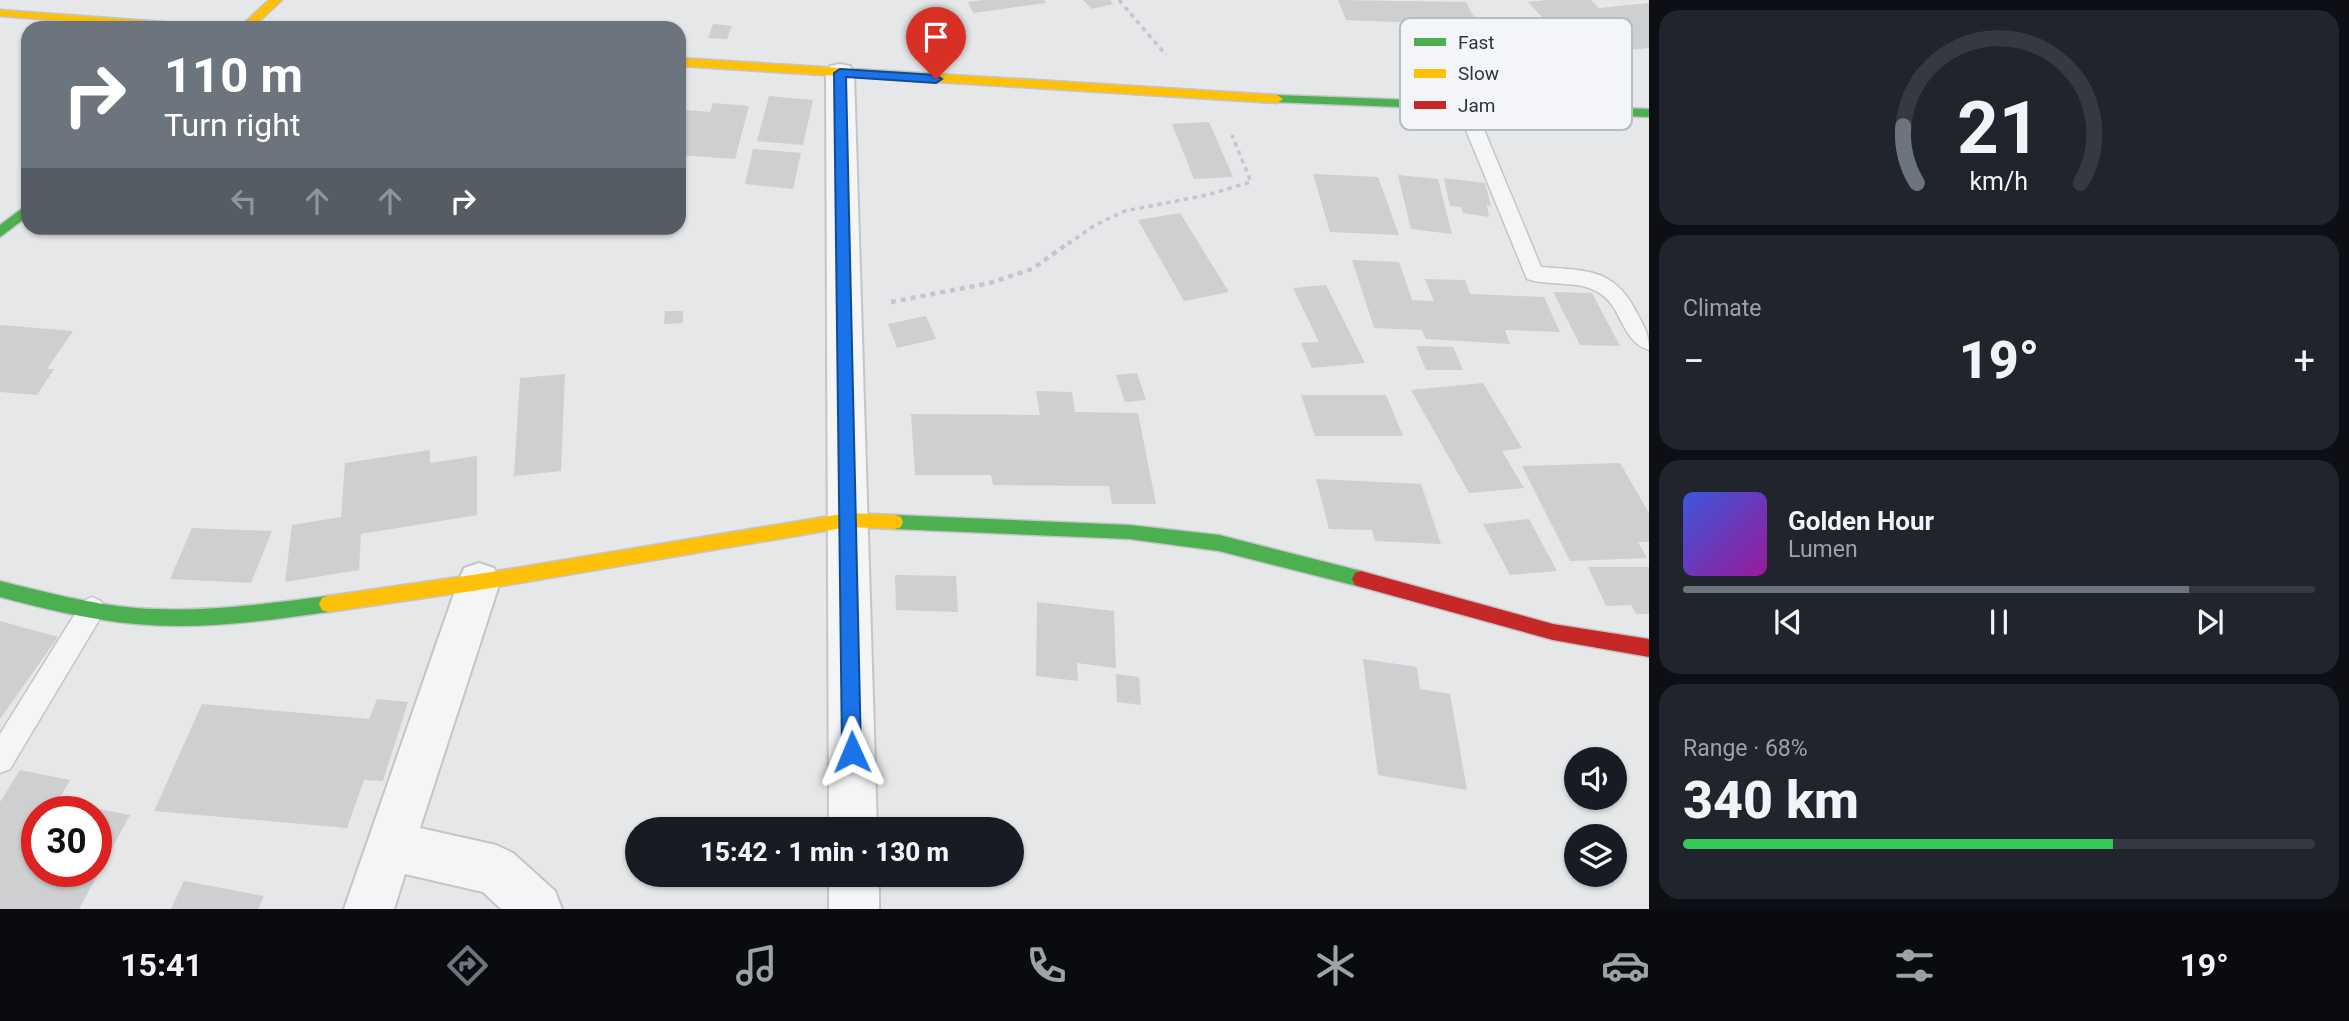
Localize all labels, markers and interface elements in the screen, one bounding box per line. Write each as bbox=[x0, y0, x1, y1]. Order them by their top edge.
pin bbox=[906, 7, 966, 79]
icon: arrive bbox=[917, 18, 955, 56]
legend bbox=[1400, 18, 1632, 130]
text: Fast bbox=[1458, 31, 1495, 54]
text: 110 m bbox=[164, 47, 303, 104]
icon: right bbox=[49, 49, 140, 140]
text: Slow bbox=[1458, 62, 1499, 85]
text: 21 bbox=[1957, 86, 2041, 172]
text: Jam bbox=[1458, 94, 1495, 117]
text: Turn right bbox=[164, 106, 300, 144]
text: km/h bbox=[1970, 167, 2028, 196]
icon: left bbox=[225, 182, 263, 220]
icon: ahead bbox=[298, 182, 336, 220]
icon: ahead bbox=[371, 182, 409, 220]
icon: right bbox=[444, 182, 482, 220]
text: Climate bbox=[1683, 295, 1762, 322]
text: 19° bbox=[1959, 330, 2039, 391]
text: − bbox=[1683, 339, 1705, 383]
text: + bbox=[2293, 339, 2315, 383]
text: Golden Hour bbox=[1788, 506, 1934, 536]
text: Lumen bbox=[1788, 536, 1858, 563]
icon: previous bbox=[1769, 603, 1807, 641]
icon: pause bbox=[1980, 603, 2018, 641]
icon: next bbox=[2191, 603, 2229, 641]
position arrow bbox=[815, 715, 889, 789]
text: Range · 68% bbox=[1683, 735, 1808, 762]
map controls bbox=[1564, 747, 1627, 887]
button: sound bbox=[1564, 747, 1627, 810]
text: 340 km bbox=[1683, 770, 1859, 831]
speed limit sign: 30 bbox=[21, 796, 112, 887]
button: layers bbox=[1564, 824, 1627, 887]
text: 15:42 · 1 min · 130 m bbox=[700, 837, 949, 867]
icon: directions bbox=[443, 941, 492, 990]
icon: music bbox=[732, 941, 781, 990]
icon: phone bbox=[1022, 941, 1071, 990]
icon: climate bbox=[1311, 941, 1360, 990]
icon: car bbox=[1601, 941, 1650, 990]
icon: filters bbox=[1890, 941, 1939, 990]
text: 15:41 bbox=[120, 946, 203, 984]
text: 19° bbox=[2180, 946, 2229, 984]

